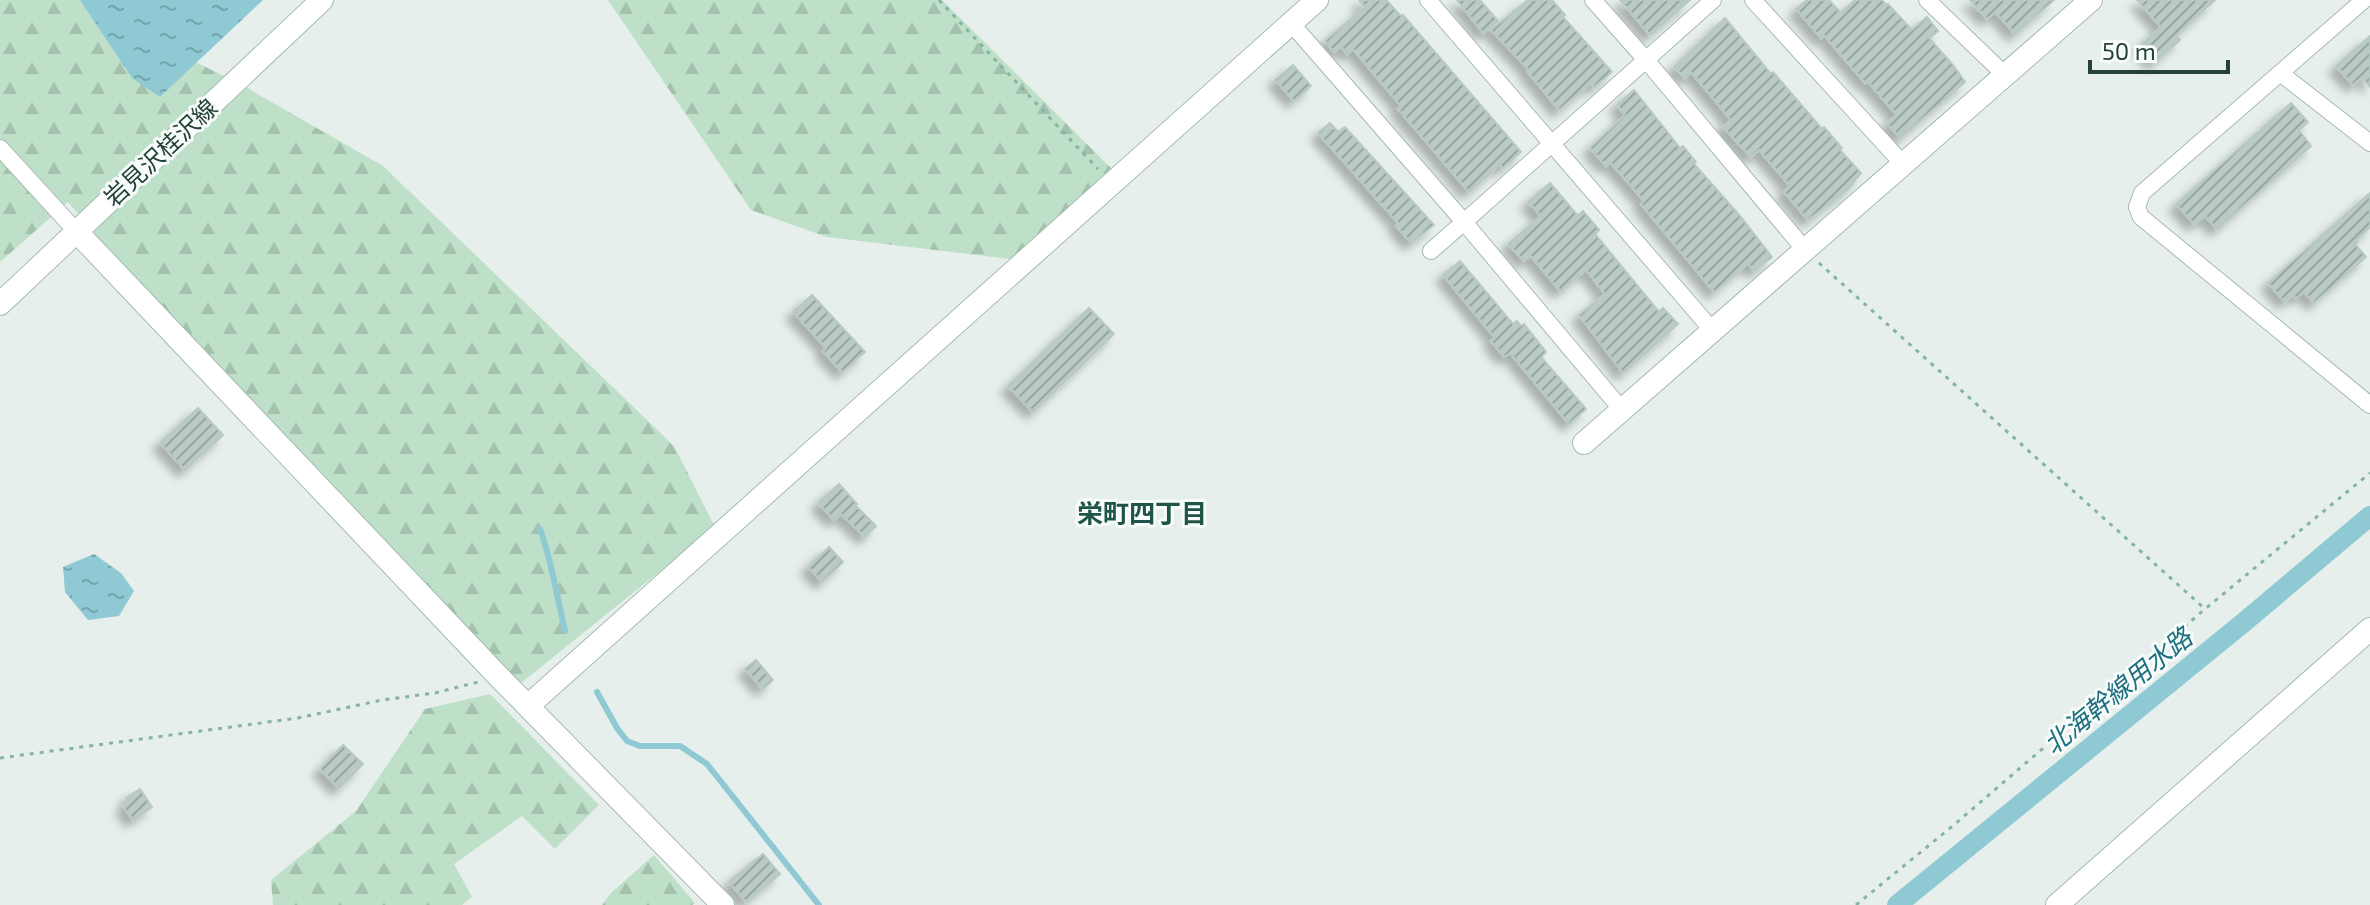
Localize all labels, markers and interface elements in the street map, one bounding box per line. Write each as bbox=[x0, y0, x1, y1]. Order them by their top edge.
scale bar bbox=[2090, 24, 2228, 74]
text: 50 m bbox=[2102, 36, 2156, 65]
street label: 岩見沢桂沢線 bbox=[97, 92, 223, 212]
district label: 栄町四丁目 bbox=[1077, 497, 1207, 528]
water label: 北海幹線用水路 bbox=[2037, 619, 2199, 759]

